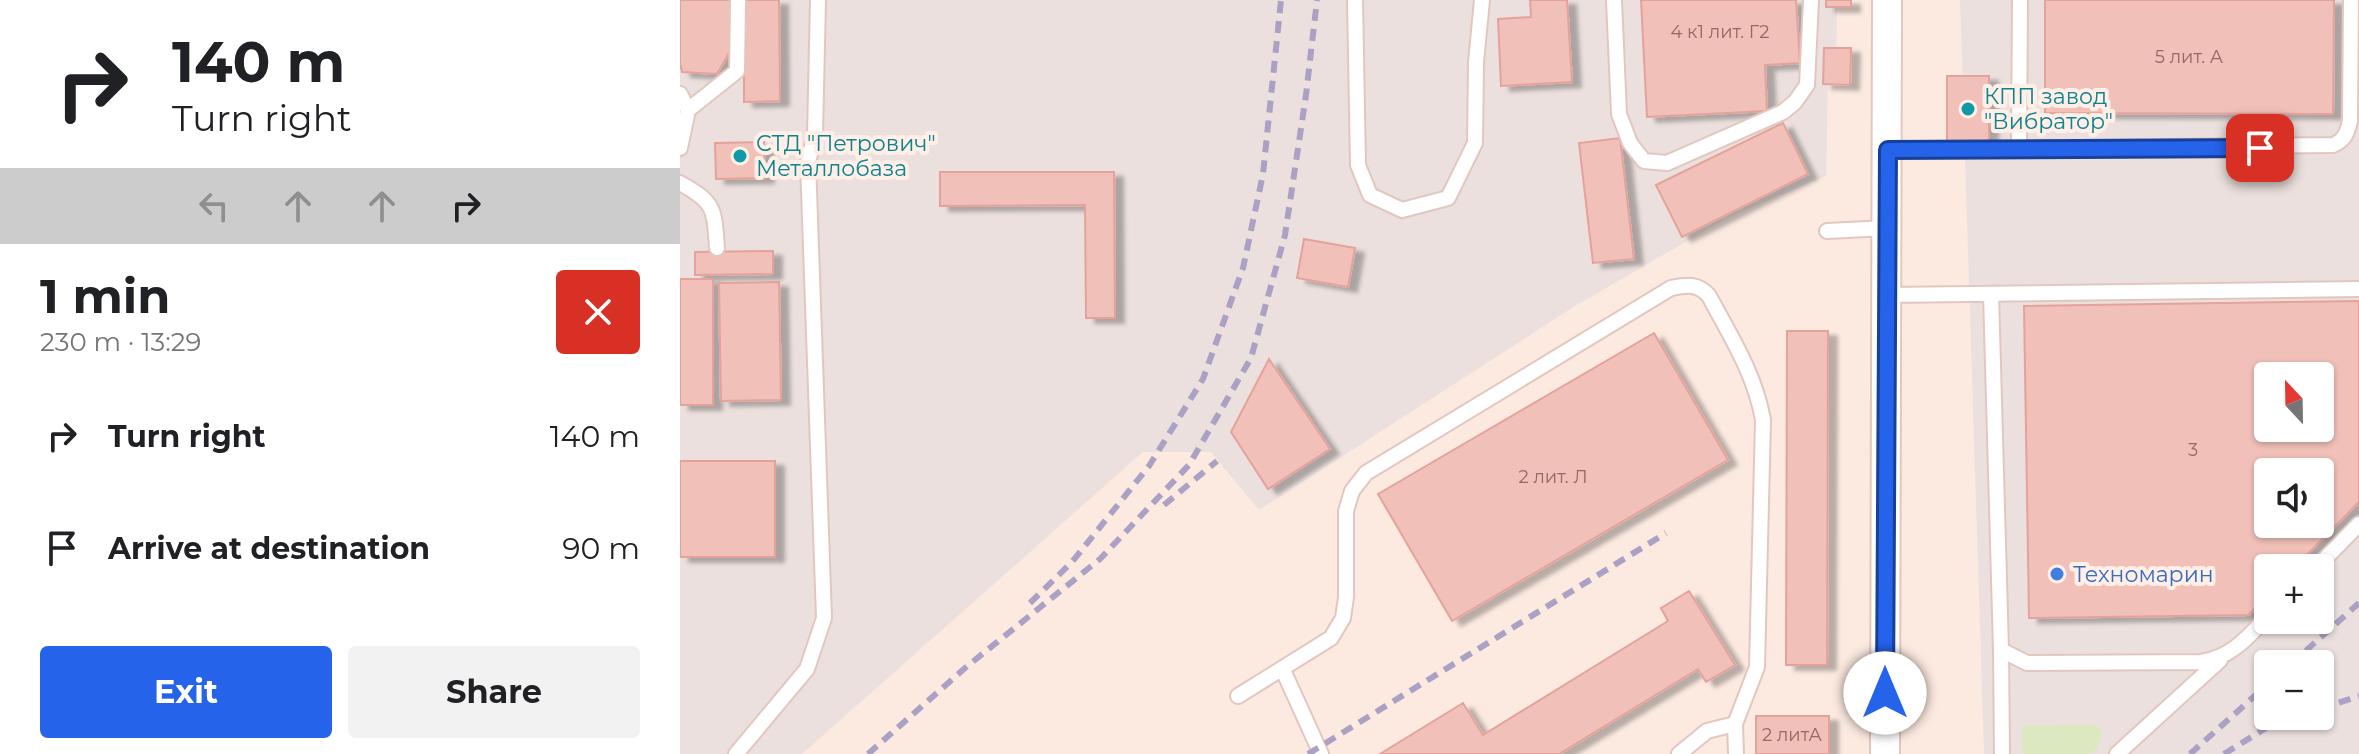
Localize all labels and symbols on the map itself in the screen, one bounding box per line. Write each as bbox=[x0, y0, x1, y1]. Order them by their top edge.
house number: 4 к1 лит. Г2 bbox=[1670, 21, 1770, 43]
house number: 5 лит. А bbox=[2155, 46, 2224, 68]
place label: КПП завод "Вибратор" bbox=[1984, 83, 2113, 135]
marker: КПП завод "Вибратор" bbox=[1959, 100, 1977, 118]
pin bbox=[2226, 114, 2294, 182]
place label: СТД "Петрович" Металлобаза bbox=[756, 130, 936, 182]
marker: СТД "Петрович" Металлобаза bbox=[731, 147, 749, 165]
north arrow bbox=[2254, 362, 2334, 442]
house number: 3 bbox=[2188, 439, 2198, 461]
house number: 2 лит. Л bbox=[1518, 466, 1588, 488]
place label: Техномарин bbox=[2073, 561, 2214, 588]
marker: Техномарин bbox=[2048, 565, 2066, 583]
position arrow bbox=[1843, 651, 1927, 735]
house number: 2 литА bbox=[1762, 724, 1823, 746]

